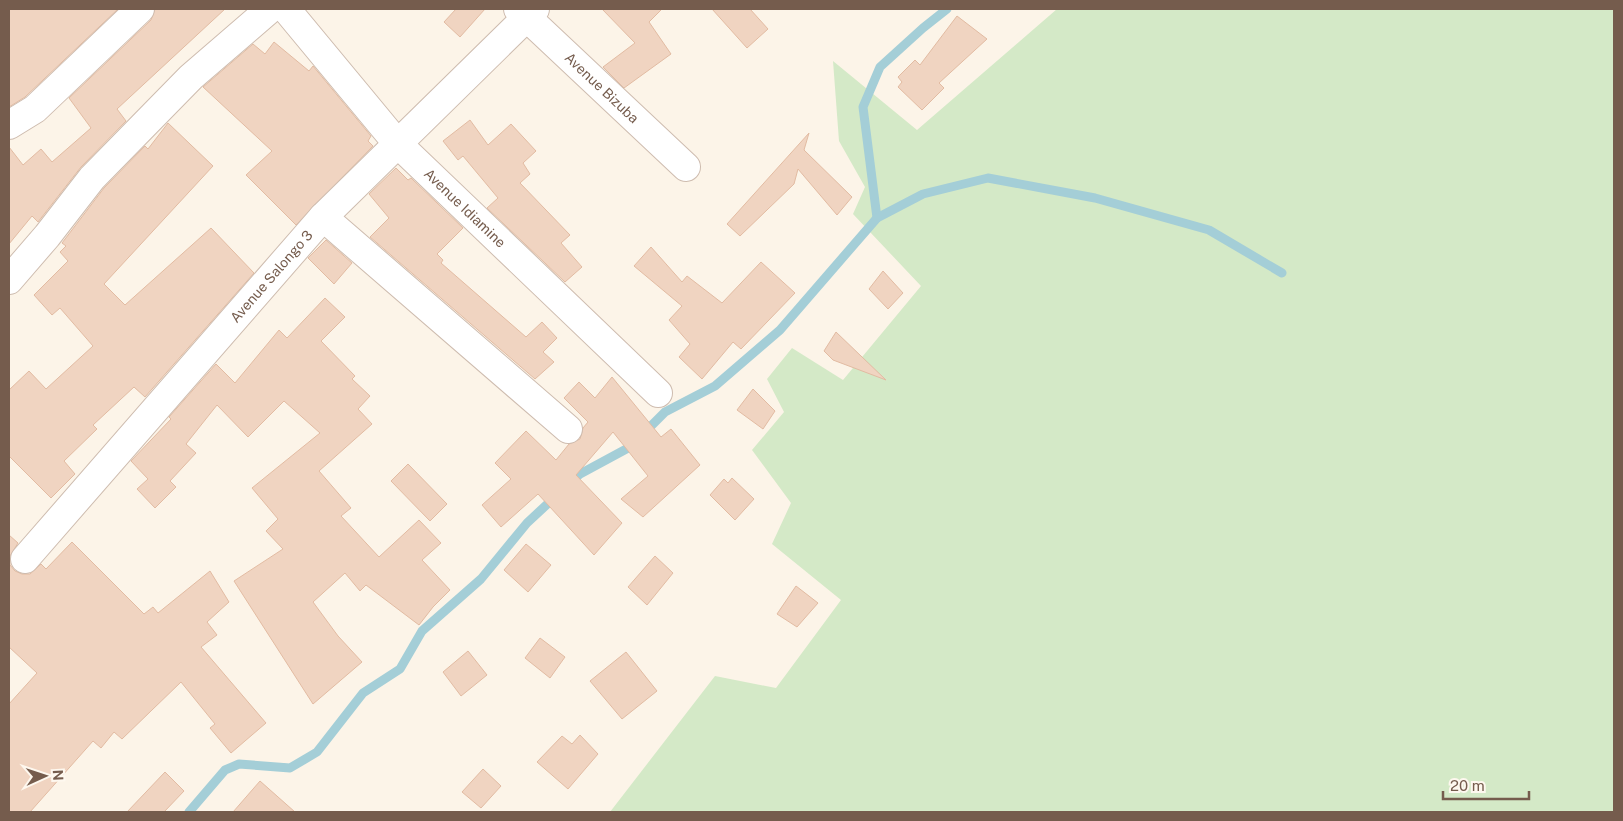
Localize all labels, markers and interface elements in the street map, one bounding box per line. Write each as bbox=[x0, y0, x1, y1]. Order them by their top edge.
street label: Avenue Bizuba bbox=[562, 49, 642, 126]
street label: Avenue Idiamine bbox=[421, 165, 509, 251]
street label: Avenue Salongo 3 bbox=[227, 227, 316, 326]
north arrow bbox=[20, 751, 70, 801]
scale bar bbox=[1443, 768, 1529, 800]
text: N bbox=[50, 769, 66, 781]
text: 20 m bbox=[1450, 777, 1485, 794]

